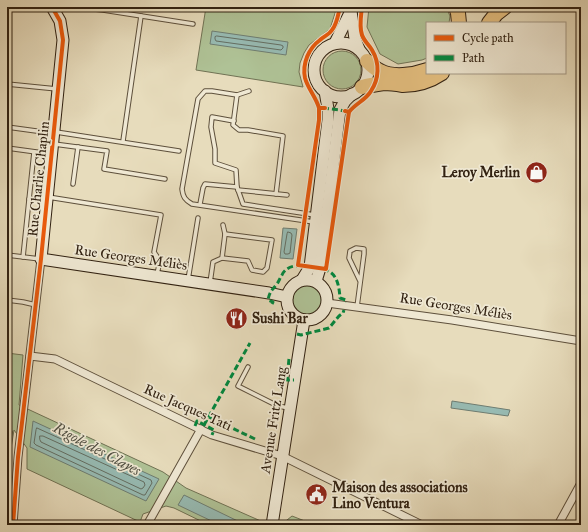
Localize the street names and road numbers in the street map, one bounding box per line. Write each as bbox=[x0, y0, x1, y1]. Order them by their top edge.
street label: Rue Charlie Chaplin bbox=[24, 120, 53, 238]
street label: Rue Georges Méliès bbox=[74, 241, 188, 274]
street label: Rue Georges Méliès bbox=[398, 289, 513, 324]
street label: Avenue Fritz Lang bbox=[257, 365, 290, 476]
street label: Rue Jacques Tati bbox=[141, 380, 235, 435]

